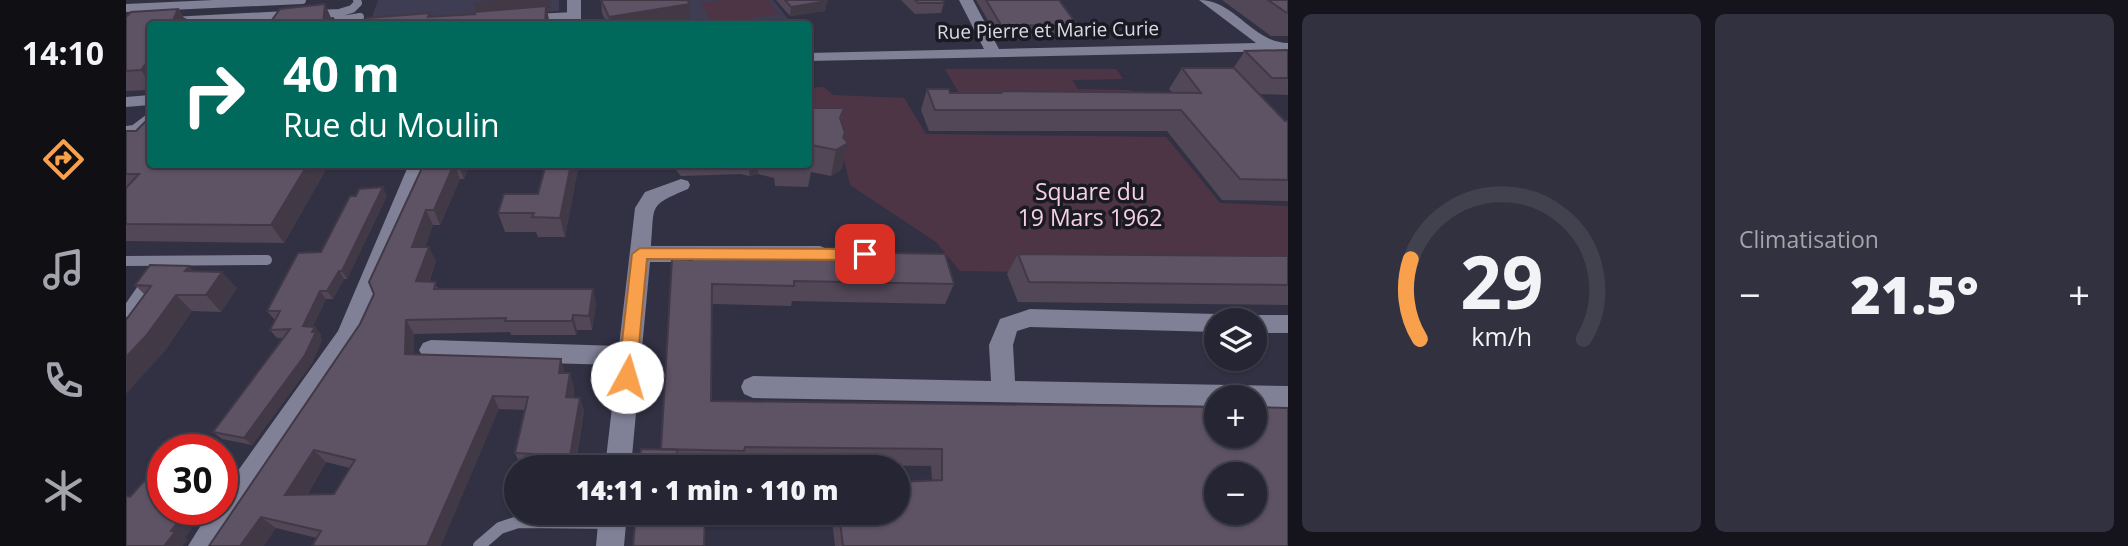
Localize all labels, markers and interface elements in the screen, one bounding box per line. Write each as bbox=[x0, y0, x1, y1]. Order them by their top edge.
street label: Rue Pierre et Marie Curie bbox=[937, 15, 1159, 45]
text: 14:10 bbox=[22, 31, 104, 74]
text: 40 m bbox=[283, 40, 400, 106]
icon: right bbox=[168, 49, 259, 140]
text: Rue du Moulin bbox=[283, 103, 500, 146]
icon: directions bbox=[39, 135, 88, 184]
park label: Square du 19 Mars 1962 bbox=[1018, 175, 1162, 233]
text: Climatisation bbox=[1739, 223, 1879, 255]
pin bbox=[835, 224, 895, 284]
text: 29 bbox=[1460, 231, 1543, 330]
icon: arrive bbox=[846, 235, 884, 273]
icon: music bbox=[39, 245, 88, 294]
text: 21.5° bbox=[1850, 258, 1979, 329]
text: − bbox=[1739, 268, 1761, 320]
text: + bbox=[2068, 268, 2090, 320]
map controls bbox=[1204, 308, 1267, 525]
button: layers bbox=[1204, 308, 1267, 371]
text: km/h bbox=[1471, 319, 1532, 353]
position arrow bbox=[590, 340, 664, 414]
icon: phone bbox=[39, 356, 88, 405]
button: + bbox=[1204, 385, 1267, 448]
speed limit sign: 30 bbox=[147, 434, 238, 525]
button: − bbox=[1204, 462, 1267, 525]
icon: climate bbox=[39, 466, 88, 515]
text: 14:11 · 1 min · 110 m bbox=[576, 472, 838, 508]

